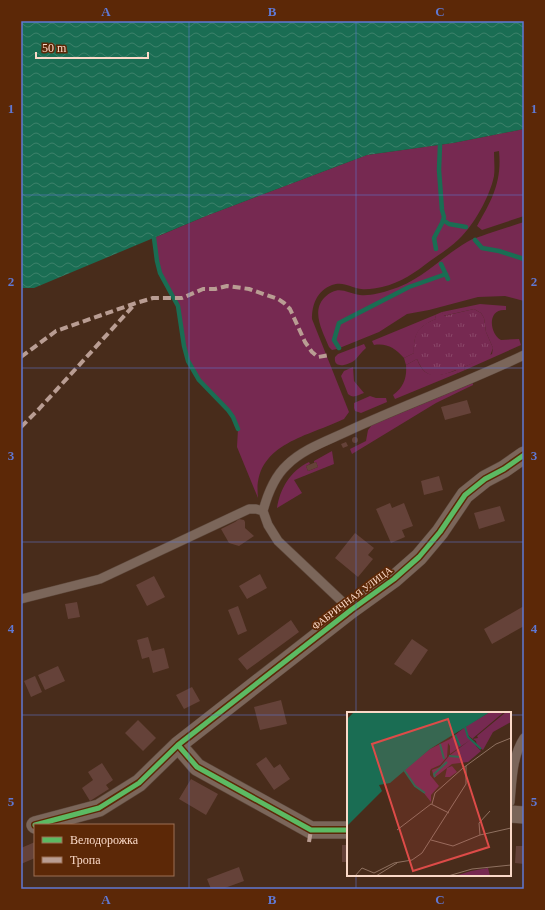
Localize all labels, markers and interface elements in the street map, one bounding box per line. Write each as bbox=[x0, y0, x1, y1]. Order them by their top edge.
text: A bbox=[101, 4, 111, 19]
text: B bbox=[268, 4, 277, 19]
text: C bbox=[435, 4, 445, 19]
scale bar bbox=[36, 34, 148, 60]
text: 50 m bbox=[42, 41, 67, 55]
text: 1 bbox=[8, 101, 14, 116]
text: 1 bbox=[531, 101, 537, 116]
text: 2 bbox=[8, 274, 14, 289]
text: 2 bbox=[531, 274, 537, 289]
text: 3 bbox=[8, 448, 15, 463]
text: 3 bbox=[531, 448, 538, 463]
street label: ФАБРИЧНАЯ УЛИЦА bbox=[310, 564, 395, 632]
text: 4 bbox=[8, 621, 15, 636]
text: 4 bbox=[531, 621, 538, 636]
inset map bbox=[347, 712, 511, 876]
text: 5 bbox=[8, 794, 15, 809]
text: 5 bbox=[531, 794, 538, 809]
legend bbox=[34, 824, 174, 876]
text: Велодорожка bbox=[70, 833, 139, 847]
text: Тропа bbox=[70, 853, 101, 867]
text: A bbox=[101, 892, 111, 907]
text: B bbox=[268, 892, 277, 907]
text: C bbox=[435, 892, 445, 907]

